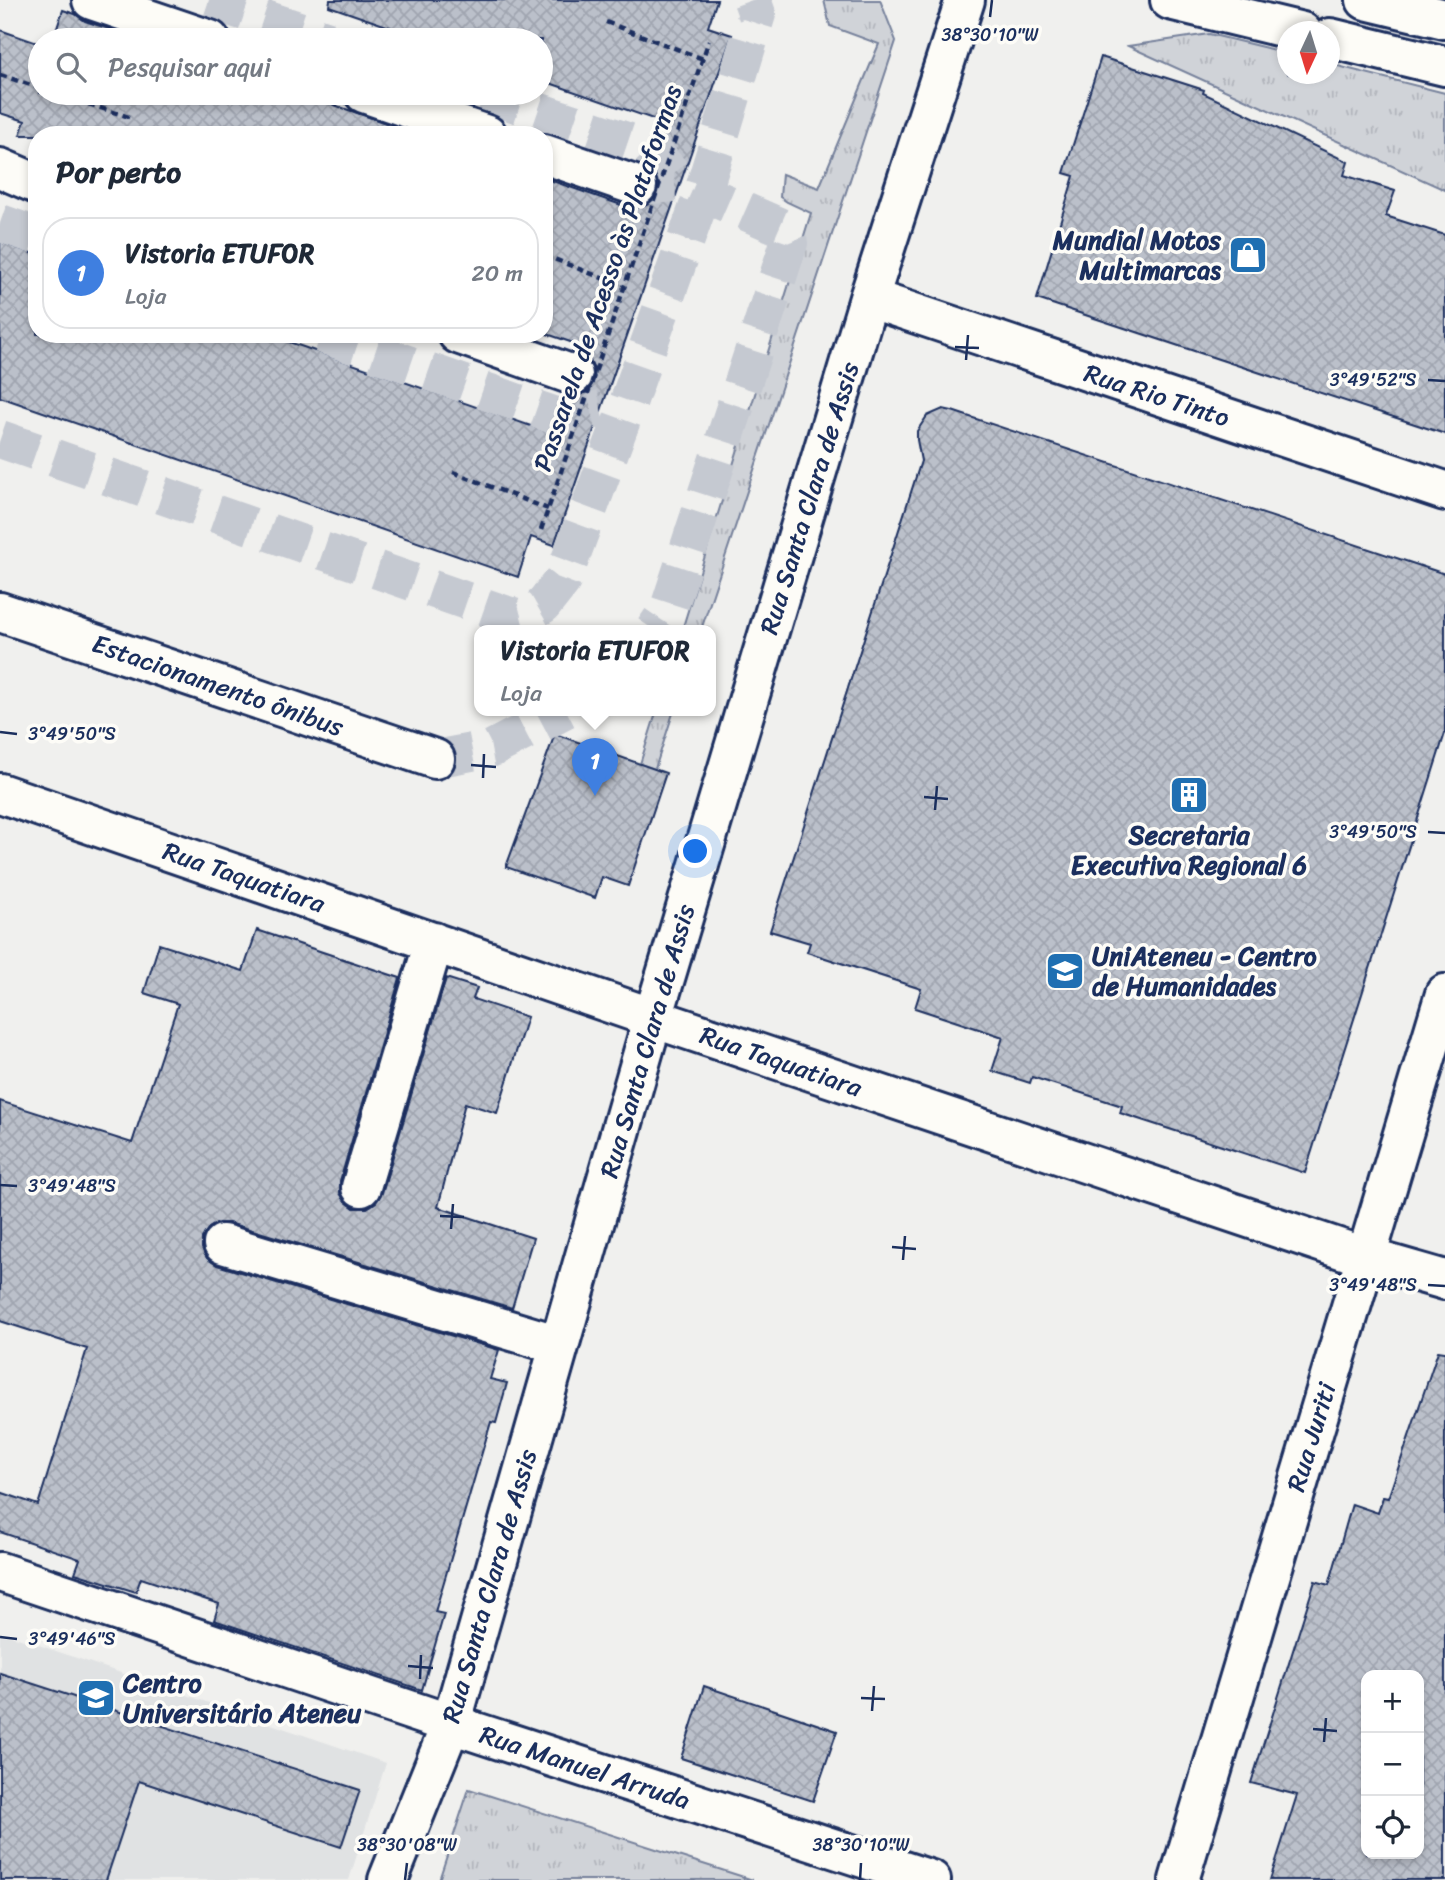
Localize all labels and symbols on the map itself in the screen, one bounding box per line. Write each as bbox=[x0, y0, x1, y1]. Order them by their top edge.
text: 38°30'10"W bbox=[942, 19, 1040, 51]
north arrow bbox=[1277, 21, 1340, 84]
street label: Passarela de Acesso às Plataformas bbox=[519, 78, 695, 477]
place label: Mundial Motos Multimarcas bbox=[1052, 217, 1222, 293]
shop icon: Mundial Motos Multimarcas bbox=[1227, 234, 1269, 276]
street label: Rua Rio Tinto bbox=[1078, 350, 1236, 440]
street label: Rua Santa Clara de Assis bbox=[746, 356, 872, 640]
text: 3°49'52"S bbox=[1330, 364, 1416, 396]
street label: Estacionamento ônibus bbox=[86, 620, 351, 750]
text: 3°49'50"S bbox=[28, 718, 116, 750]
pin: 1 bbox=[572, 738, 618, 796]
building icon: Secretaria Executiva Regional 6 bbox=[1168, 774, 1210, 816]
place label: Secretaria Executiva Regional 6 bbox=[1071, 812, 1307, 888]
text: 3°49'50"S bbox=[1329, 816, 1417, 848]
street label: Rua Taquatiara bbox=[157, 828, 332, 927]
your location bbox=[678, 834, 712, 868]
street label: Rua Santa Clara de Assis bbox=[586, 898, 708, 1183]
place label: UniAteneu - Centro de Humanidades bbox=[1092, 933, 1317, 1009]
school or university icon: UniAteneu - Centro de Humanidades bbox=[1044, 950, 1086, 992]
street label: Rua Taquatiara bbox=[694, 1012, 869, 1111]
text: 3°49'48"S bbox=[28, 1170, 116, 1202]
text: 3°49'48"S bbox=[1329, 1269, 1417, 1301]
street label: Rua Juriti bbox=[1273, 1376, 1350, 1497]
street label: Rua Santa Clara de Assis bbox=[428, 1443, 550, 1728]
text: 3°49'46"S bbox=[29, 1623, 115, 1655]
place label: Centro Universitário Ateneu bbox=[122, 1660, 362, 1736]
school or university icon: Centro Universitário Ateneu bbox=[75, 1677, 117, 1719]
street label: Rua Manuel Arruda bbox=[474, 1711, 696, 1823]
text: 38°30'08"W bbox=[357, 1829, 458, 1861]
text: 38°30'10"W bbox=[813, 1829, 911, 1861]

